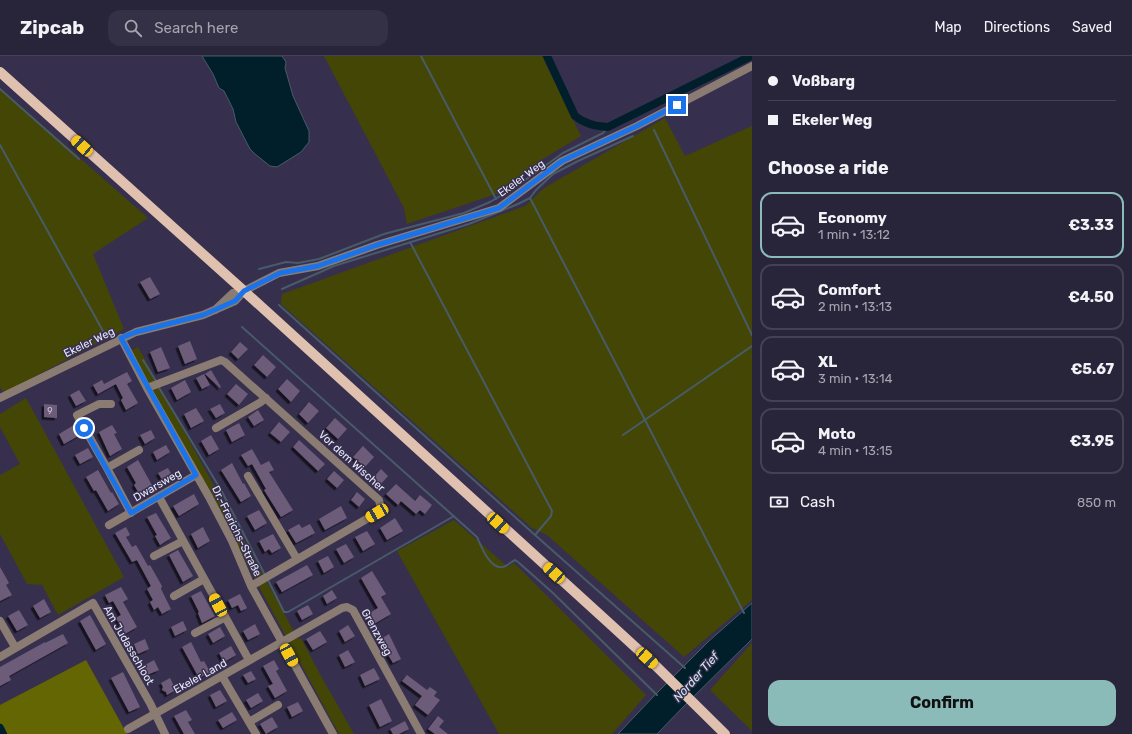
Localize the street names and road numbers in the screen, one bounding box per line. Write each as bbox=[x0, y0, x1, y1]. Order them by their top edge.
street label: Ekeler Weg bbox=[495, 157, 547, 200]
street label: Ekeler Weg bbox=[62, 325, 117, 360]
street label: Vor dem Wischer bbox=[316, 428, 388, 495]
street label: Dwarsweg bbox=[131, 466, 184, 504]
street label: Dr.-Frerichs-Straße bbox=[209, 484, 264, 579]
street label: Am Judasschloot bbox=[101, 603, 157, 688]
street label: Grenzweg bbox=[358, 607, 395, 658]
street label: Ekeler Land bbox=[171, 656, 229, 696]

